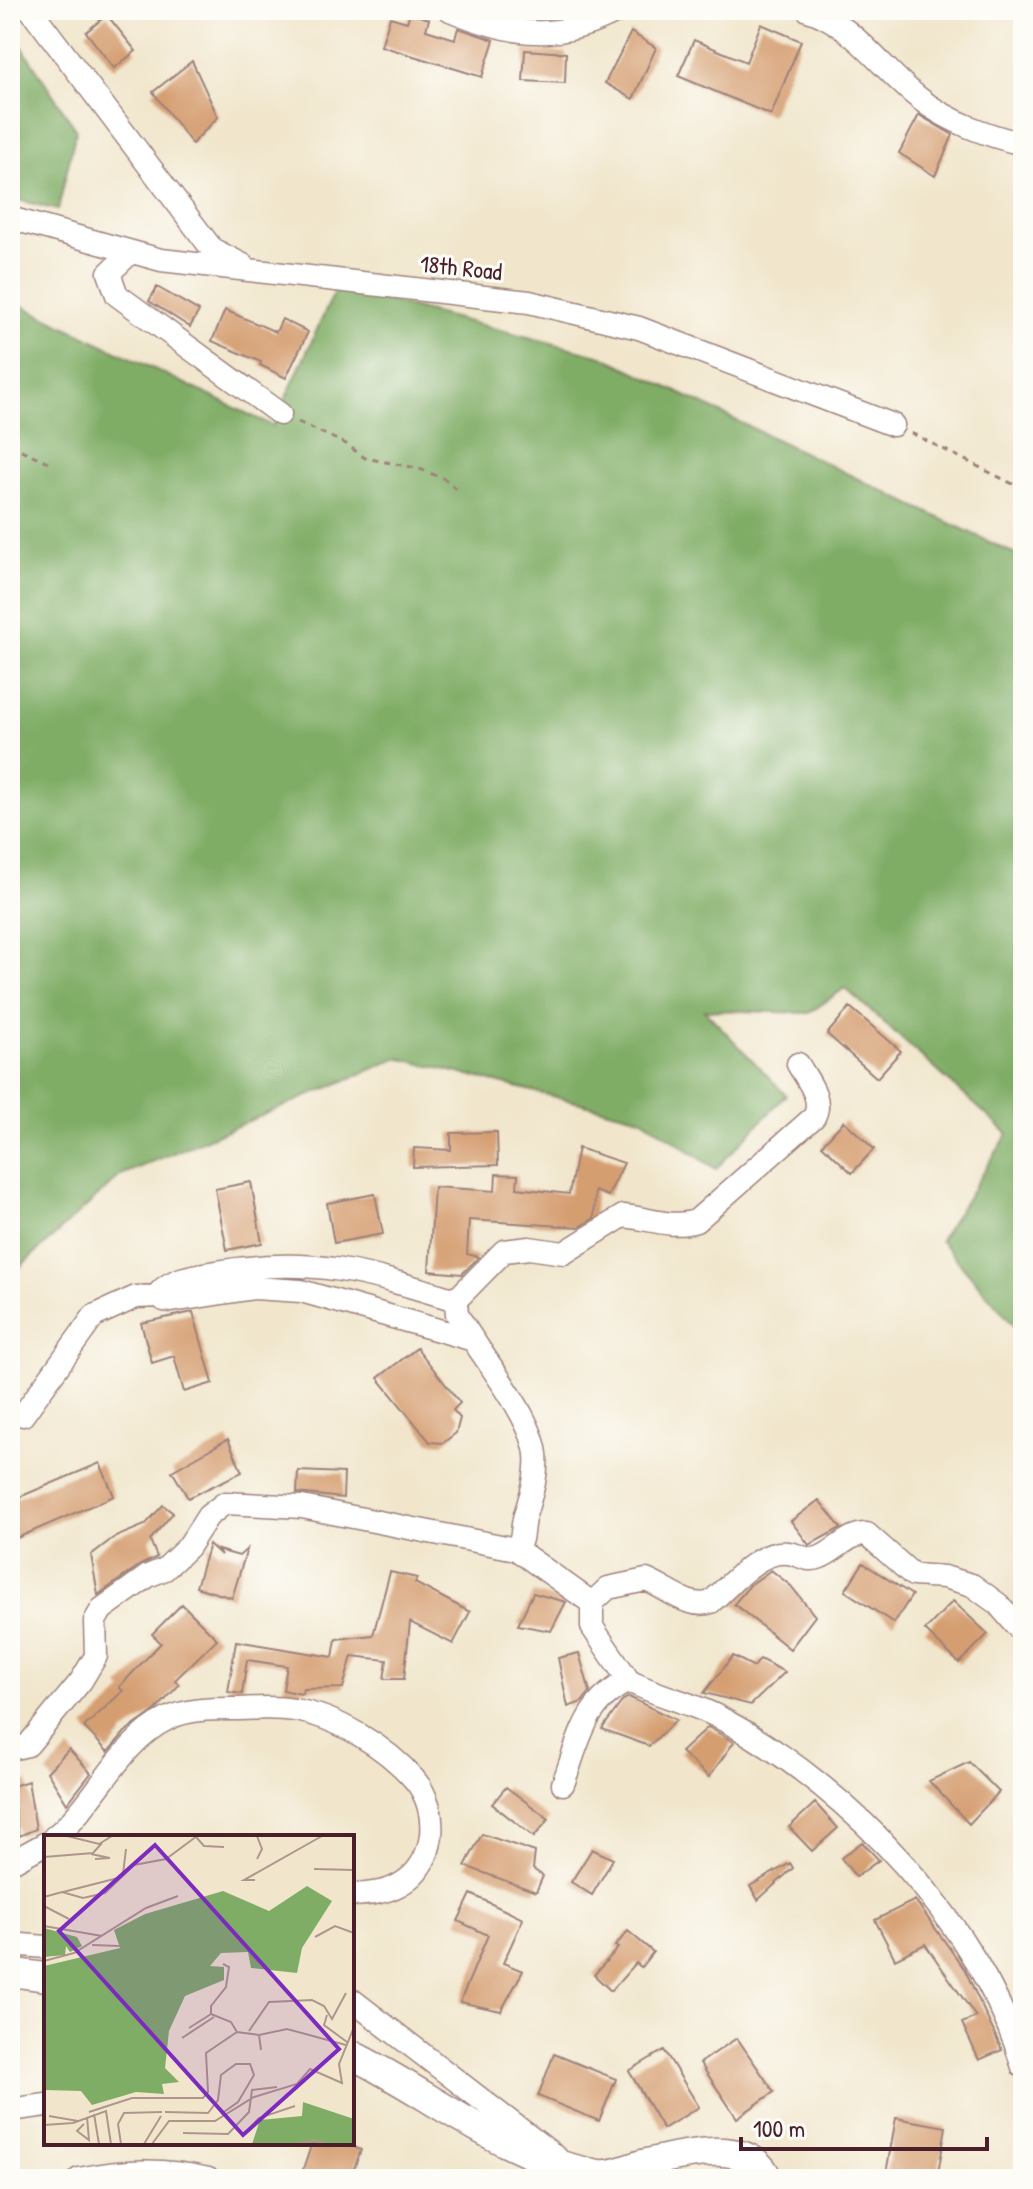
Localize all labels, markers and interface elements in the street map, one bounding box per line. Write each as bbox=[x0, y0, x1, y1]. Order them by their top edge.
street label: 18th Road bbox=[419, 247, 504, 287]
inset map bbox=[44, 1835, 354, 2145]
scale bar bbox=[741, 2101, 987, 2151]
text: 100 m bbox=[753, 2112, 805, 2144]

